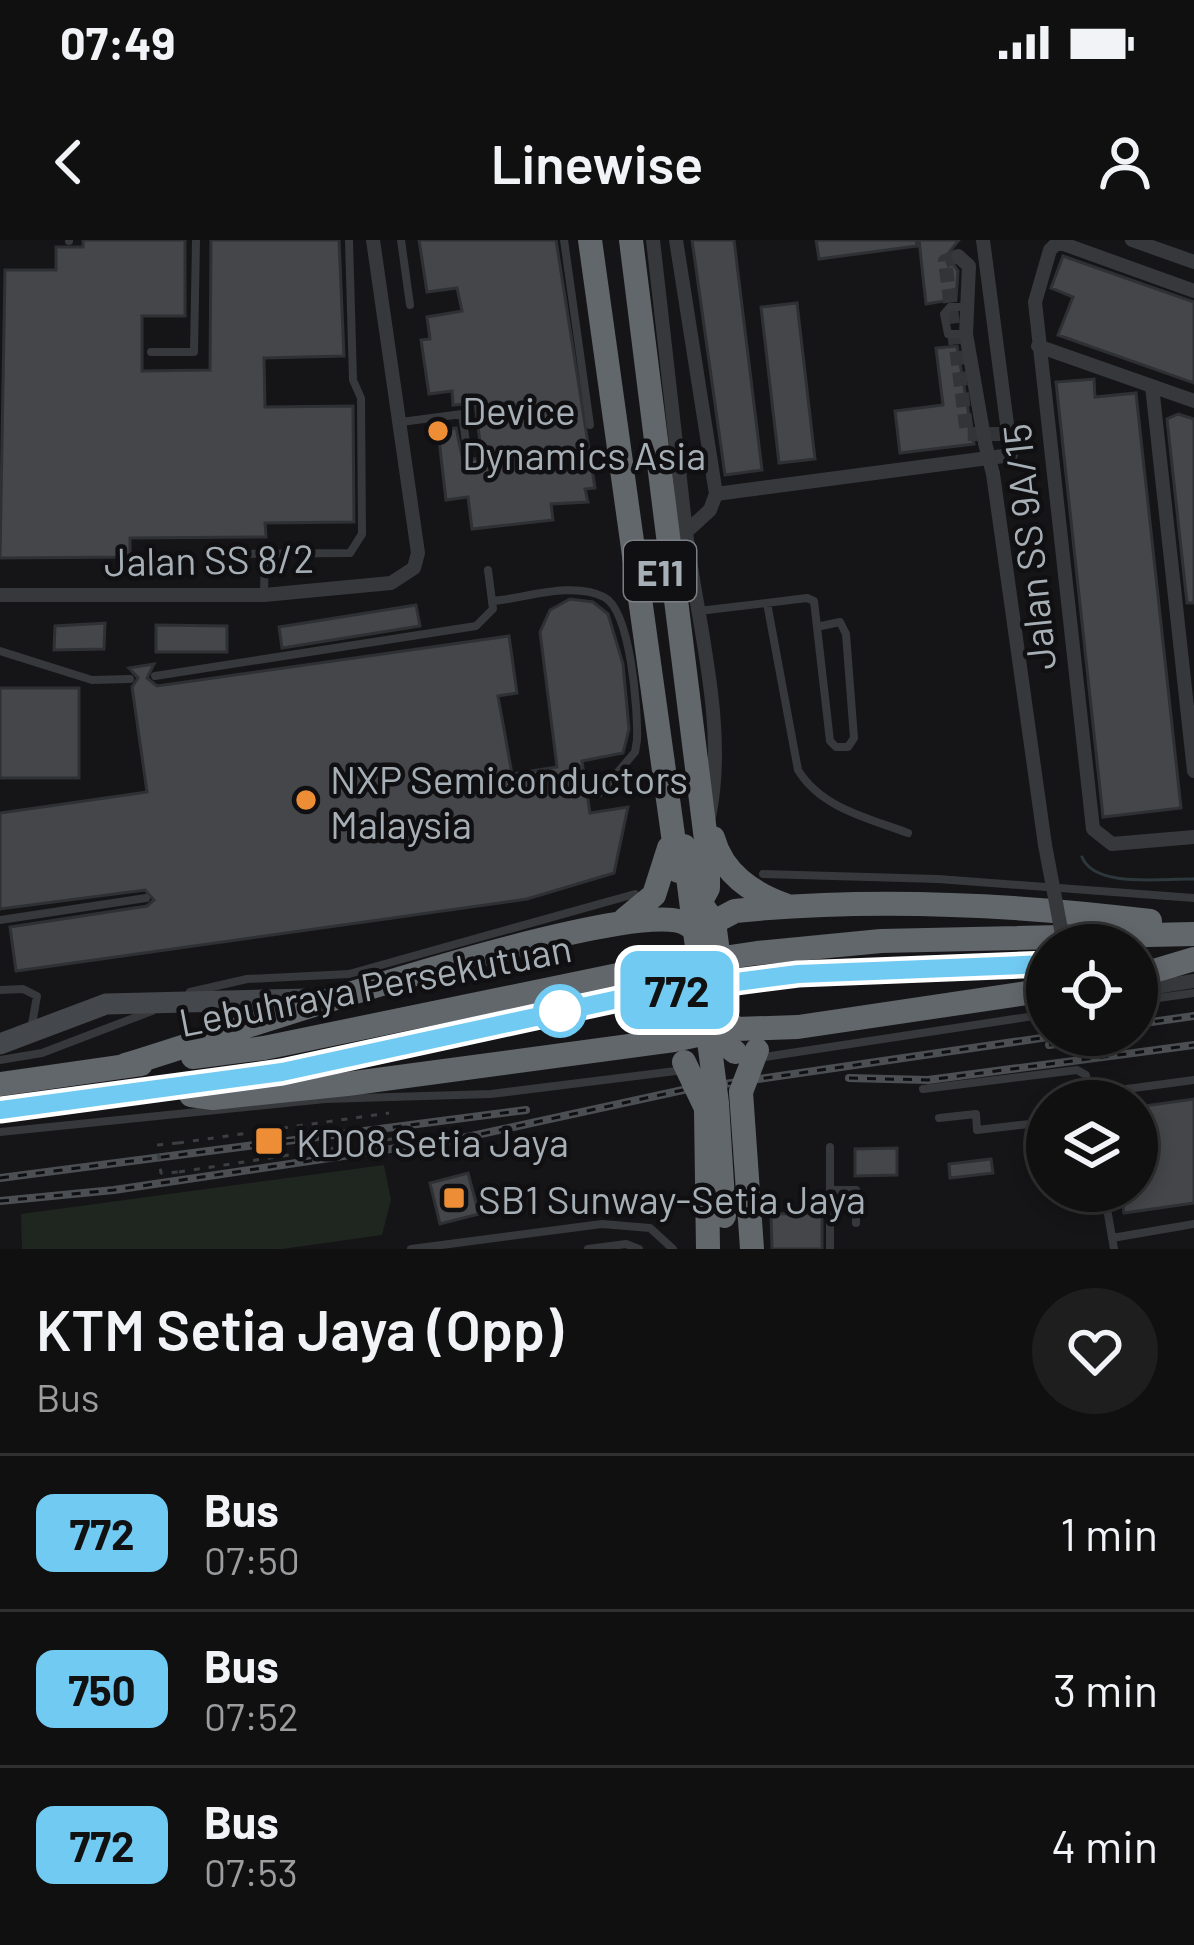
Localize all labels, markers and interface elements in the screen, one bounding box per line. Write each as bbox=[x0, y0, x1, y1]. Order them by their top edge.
text: 07:49 bbox=[60, 15, 175, 69]
icon: back bbox=[36, 129, 102, 195]
icon: person bbox=[1092, 129, 1158, 195]
text: Linewise bbox=[491, 130, 703, 195]
place label: Device Dynamics Asia bbox=[462, 386, 706, 478]
marker: Device Dynamics Asia bbox=[425, 418, 451, 444]
street label: Jalan SS 9A/15 bbox=[992, 421, 1064, 673]
street label: Jalan SS 8/2 bbox=[103, 534, 315, 584]
road number: E11 bbox=[624, 541, 696, 601]
place label: NXP Semiconductors Malaysia bbox=[330, 755, 688, 847]
marker: NXP Semiconductors Malaysia bbox=[293, 787, 319, 813]
street label: Lebuhraya Persekutuan bbox=[175, 923, 575, 1045]
map controls bbox=[1026, 924, 1158, 1212]
button: locate bbox=[1026, 924, 1158, 1056]
line badge: 772 bbox=[608, 951, 746, 1029]
text: 772 bbox=[644, 965, 710, 1015]
unlabelled marker bbox=[535, 986, 585, 1036]
button: layers bbox=[1026, 1080, 1158, 1212]
place label: KD08 Setia Jaya bbox=[296, 1118, 569, 1165]
marker: KD08 Setia Jaya bbox=[253, 1125, 285, 1157]
place label: SB1 Sunway-Setia Jaya bbox=[478, 1175, 866, 1222]
marker: SB1 Sunway-Setia Jaya bbox=[441, 1185, 467, 1211]
button: heart bbox=[1032, 1288, 1158, 1414]
text: KTM Setia Jaya (Opp) bbox=[36, 1294, 563, 1362]
text: Bus bbox=[36, 1373, 100, 1420]
text: Bus bbox=[204, 1482, 279, 1536]
text: 1 min bbox=[1060, 1506, 1158, 1560]
text: 772 bbox=[69, 1508, 135, 1558]
text: 07:50 bbox=[204, 1536, 300, 1583]
text: Bus bbox=[204, 1638, 279, 1692]
text: 3 min bbox=[1053, 1662, 1158, 1716]
text: 750 bbox=[68, 1664, 136, 1714]
text: 07:52 bbox=[204, 1692, 299, 1739]
text: Bus bbox=[204, 1794, 279, 1848]
text: 4 min bbox=[1051, 1818, 1158, 1872]
text: 772 bbox=[69, 1820, 135, 1870]
text: 07:53 bbox=[204, 1848, 298, 1895]

